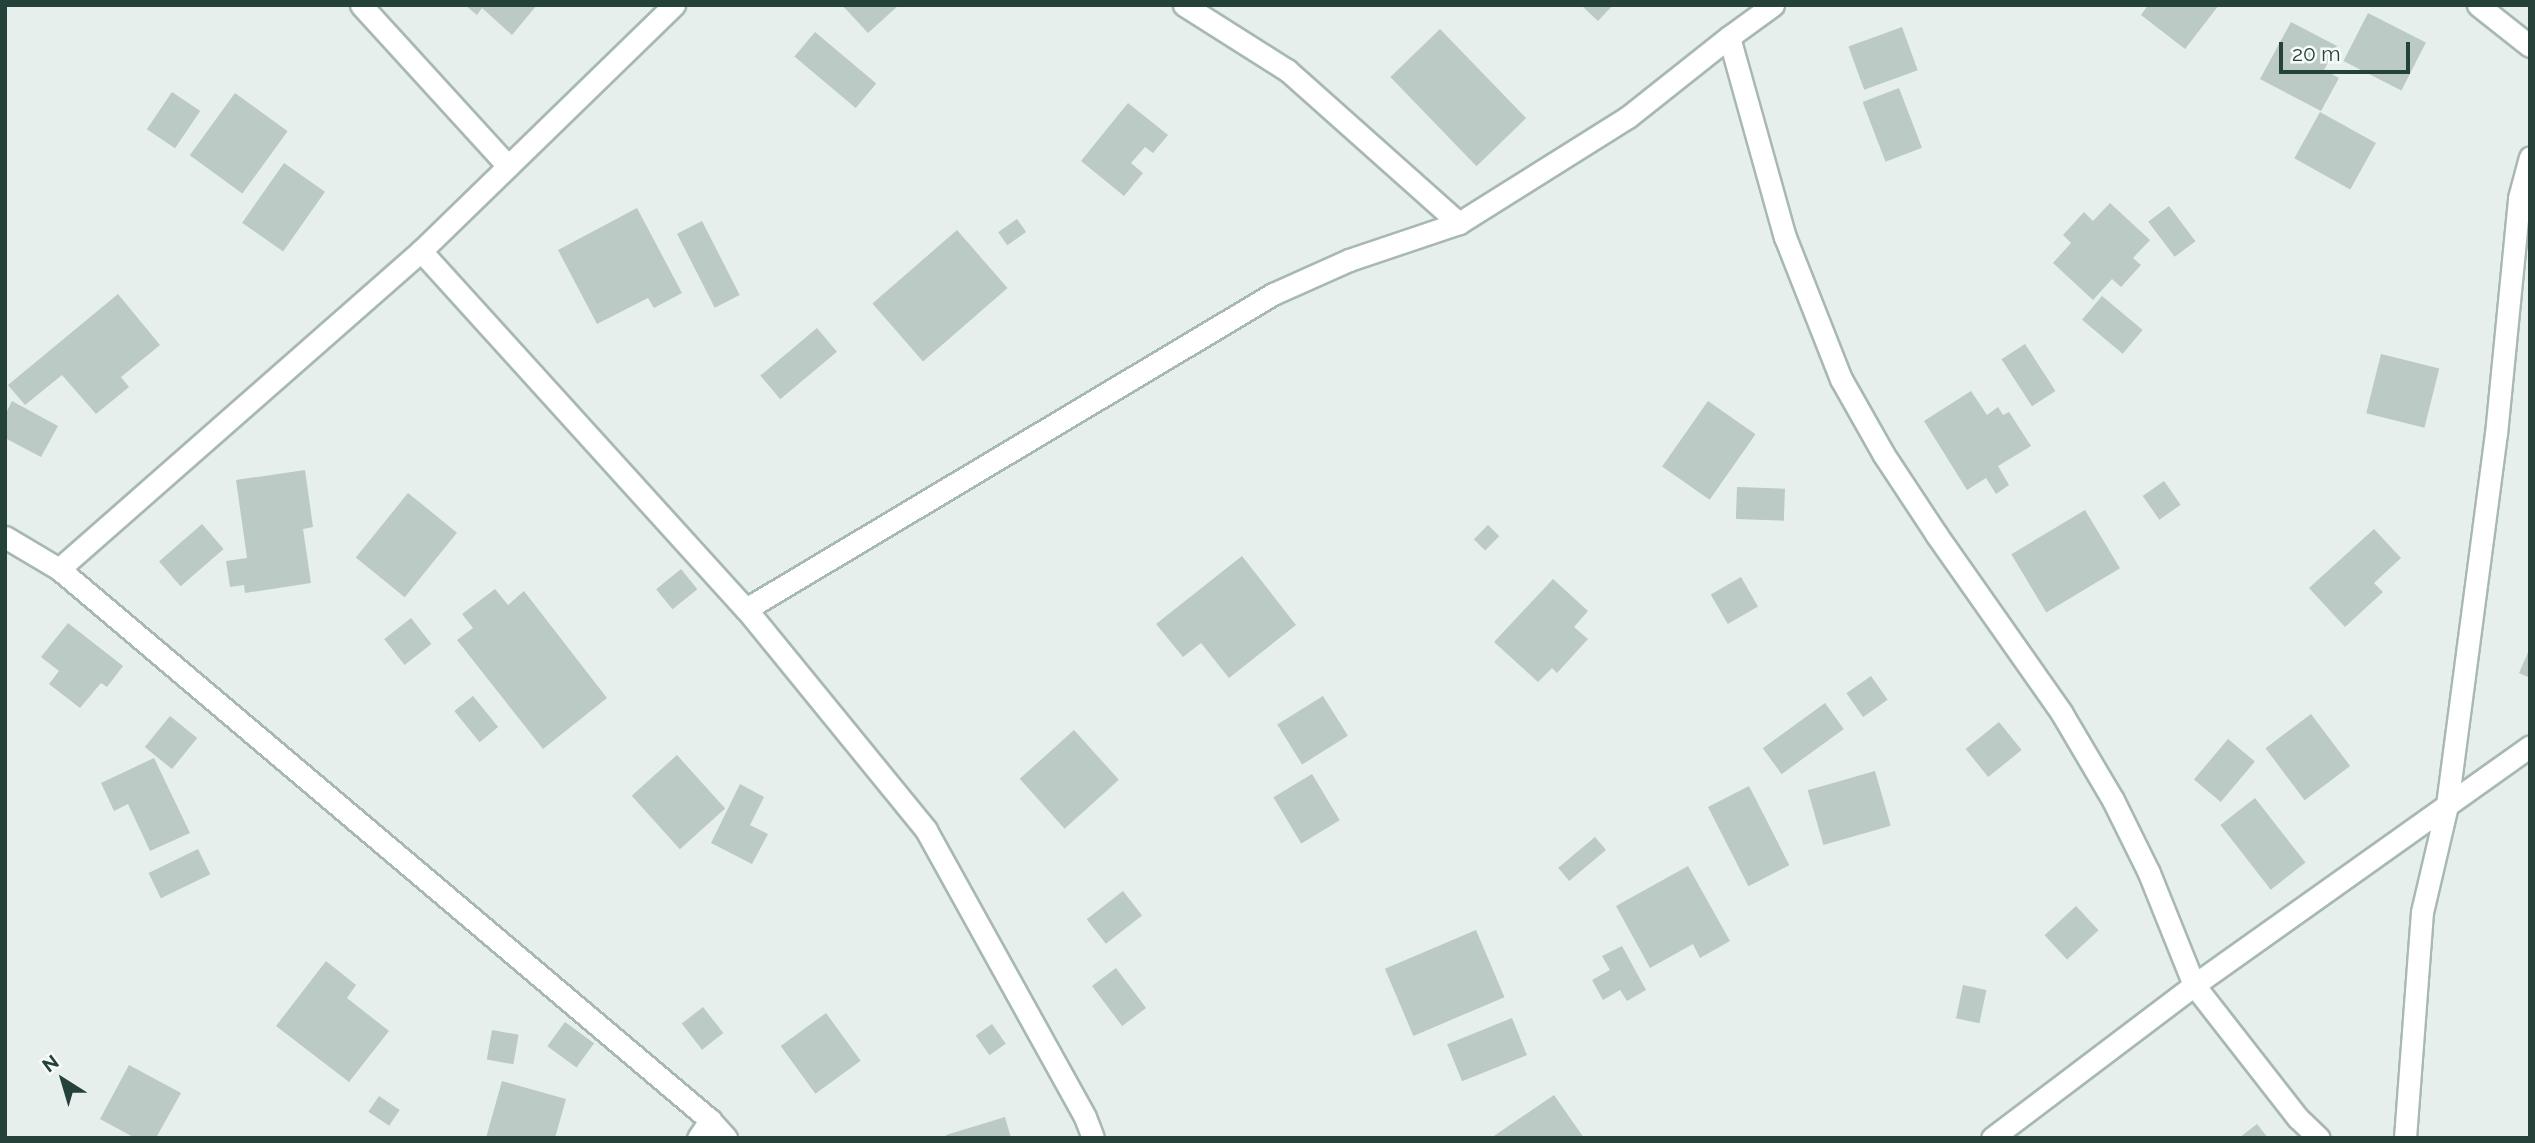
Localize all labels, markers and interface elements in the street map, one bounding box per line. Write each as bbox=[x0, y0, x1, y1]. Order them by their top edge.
scale bar bbox=[2283, 28, 2414, 72]
text: 20 m bbox=[2292, 41, 2340, 66]
north arrow bbox=[28, 1045, 98, 1115]
text: N bbox=[38, 1050, 63, 1076]

